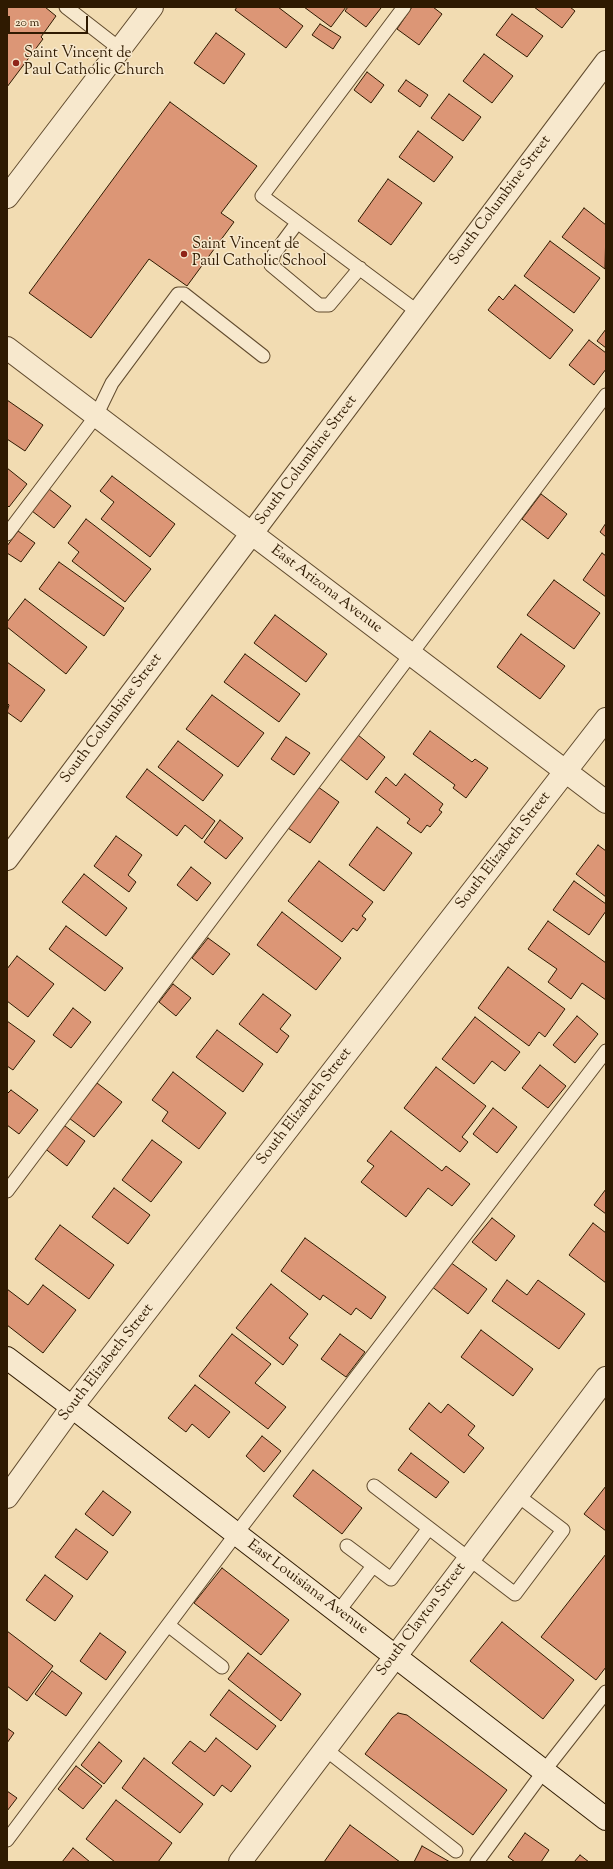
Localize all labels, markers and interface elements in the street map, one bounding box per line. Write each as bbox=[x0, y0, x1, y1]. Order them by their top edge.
scale bar bbox=[10, 8, 90, 34]
text: 20 m bbox=[15, 14, 39, 32]
place label: Saint Vincent de Paul Catholic Church bbox=[24, 45, 164, 80]
marker: Saint Vincent de Paul Catholic Church bbox=[11, 58, 21, 68]
street label: South Columbine Street bbox=[446, 133, 556, 269]
place label: Saint Vincent de Paul Catholic School bbox=[192, 236, 327, 271]
marker: Saint Vincent de Paul Catholic School bbox=[179, 249, 189, 259]
street label: South Columbine Street bbox=[252, 393, 362, 529]
street label: East Arizona Avenue bbox=[267, 542, 385, 638]
street label: South Columbine Street bbox=[57, 651, 167, 787]
street label: South Elizabeth Street bbox=[453, 789, 555, 913]
street label: South Elizabeth Street bbox=[254, 1045, 356, 1169]
street label: South Elizabeth Street bbox=[56, 1301, 158, 1425]
street label: East Louisiana Avenue bbox=[243, 1537, 371, 1639]
street label: South Clayton Street bbox=[373, 1560, 471, 1680]

